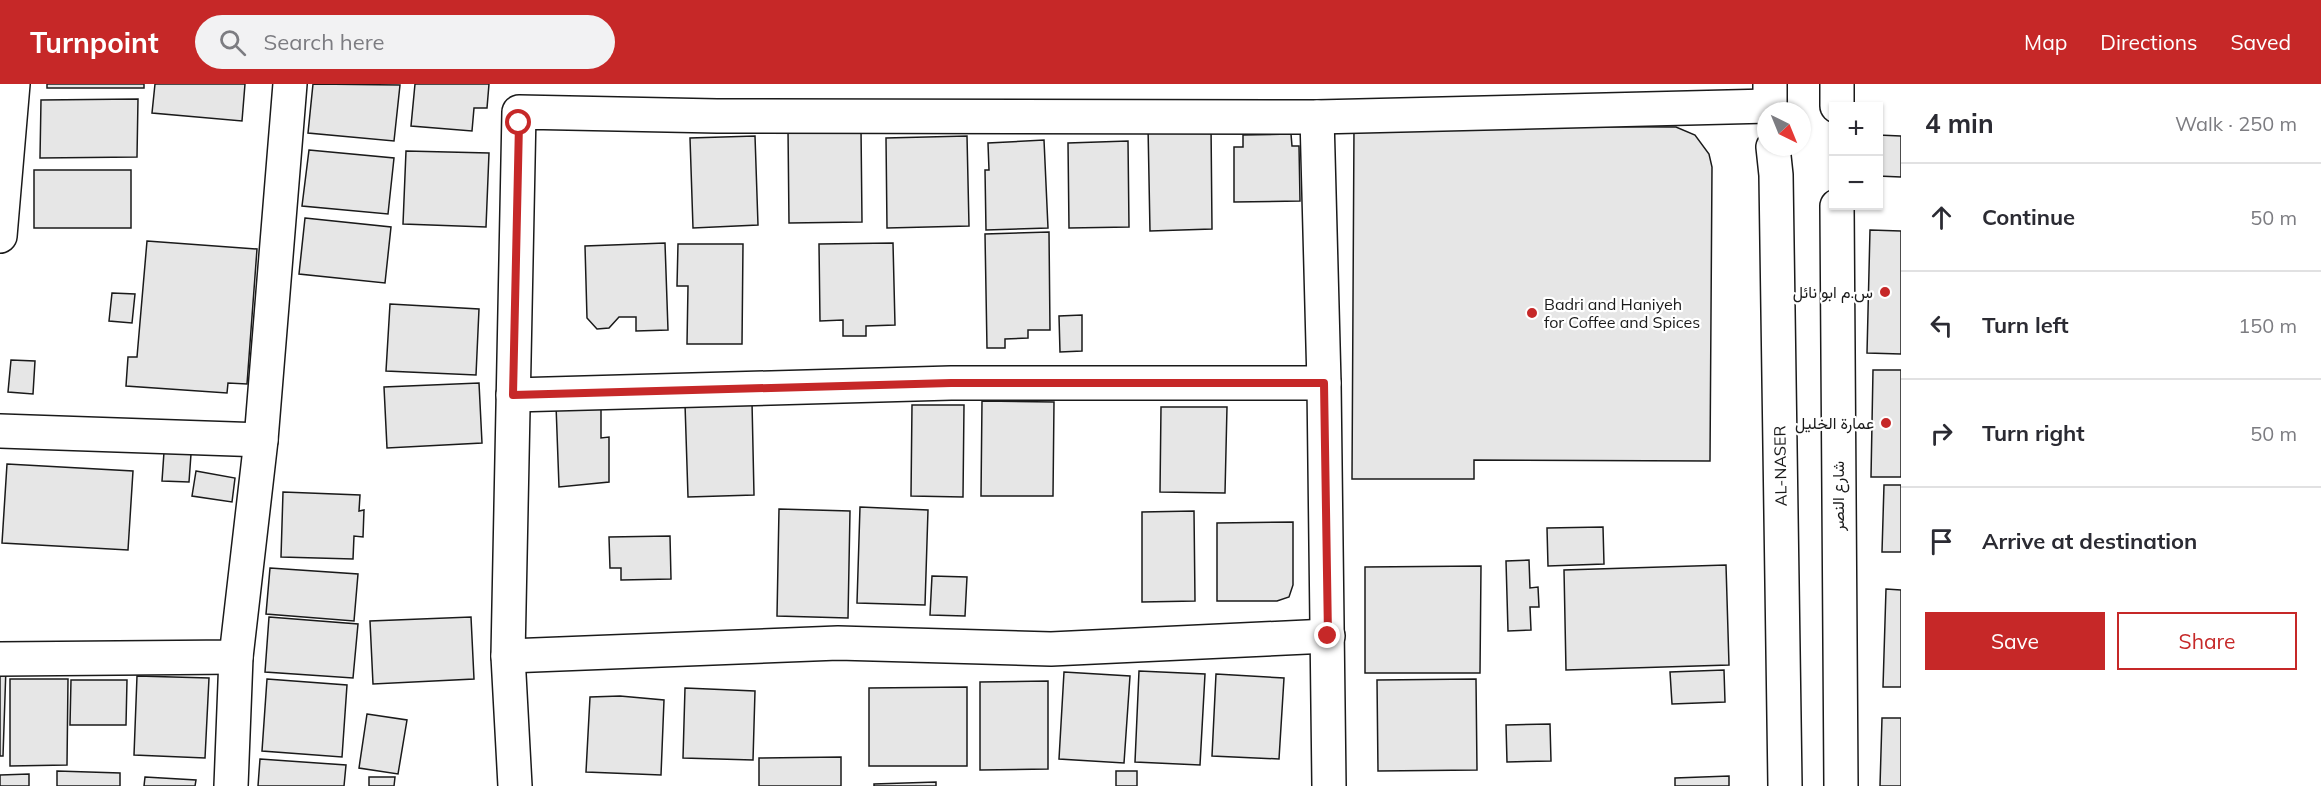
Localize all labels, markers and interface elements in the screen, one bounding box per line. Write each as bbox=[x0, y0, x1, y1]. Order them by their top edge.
search box bbox=[195, 15, 615, 69]
text: Turnpoint bbox=[30, 25, 159, 60]
icon: search bbox=[216, 26, 249, 59]
text: Search here bbox=[264, 28, 384, 56]
text: Map bbox=[2024, 29, 2067, 55]
text: Directions bbox=[2100, 29, 2197, 55]
text: Saved bbox=[2230, 29, 2291, 55]
north arrow bbox=[1757, 102, 1811, 156]
map controls bbox=[1829, 102, 1883, 210]
button: + bbox=[1829, 102, 1883, 156]
text: 4 min bbox=[1925, 107, 1994, 140]
route start bbox=[505, 109, 531, 135]
text: Walk · 250 m bbox=[2175, 111, 2297, 136]
button: − bbox=[1829, 156, 1883, 210]
icon: ahead bbox=[1925, 201, 1958, 234]
text: Continue bbox=[1982, 203, 2075, 231]
text: 50 m bbox=[2250, 205, 2297, 230]
place label: س.م ابو نائل bbox=[1793, 282, 1873, 303]
marker: س.م ابو نائل bbox=[1878, 285, 1892, 299]
place label: Badri and Haniyeh for Coffee and Spices bbox=[1544, 294, 1700, 332]
marker: Badri and Haniyeh for Coffee and Spices bbox=[1525, 306, 1539, 320]
icon: left bbox=[1925, 309, 1958, 342]
text: Turn left bbox=[1982, 311, 2069, 339]
text: 150 m bbox=[2238, 313, 2297, 338]
place label: عمارة الخليل bbox=[1795, 413, 1874, 434]
marker: عمارة الخليل bbox=[1879, 416, 1893, 430]
icon: right bbox=[1925, 417, 1958, 450]
text: Turn right bbox=[1982, 419, 2085, 447]
text: 50 m bbox=[2250, 421, 2297, 446]
street label: AL-NASER bbox=[1769, 425, 1791, 507]
street label: شارع النصر bbox=[1828, 461, 1850, 532]
icon: arrive bbox=[1925, 525, 1958, 558]
text: Arrive at destination bbox=[1982, 527, 2197, 555]
button: Save bbox=[1925, 612, 2105, 670]
button: Share bbox=[2117, 612, 2297, 670]
route end bbox=[1314, 622, 1340, 648]

